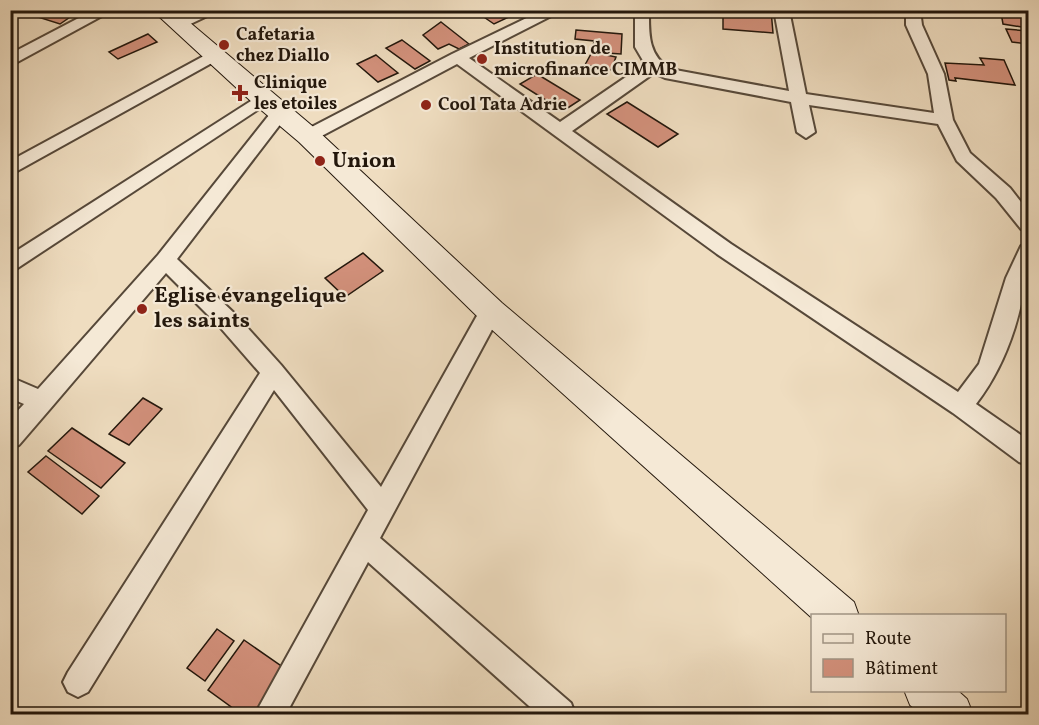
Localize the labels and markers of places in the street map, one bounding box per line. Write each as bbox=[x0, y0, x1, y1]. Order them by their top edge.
place label: Cafetaria chez Diallo bbox=[236, 23, 330, 69]
place label: Institution de microfinance CIMMB bbox=[494, 37, 677, 83]
marker: Cafetaria chez Diallo bbox=[217, 38, 231, 52]
marker: Institution de microfinance CIMMB bbox=[475, 52, 489, 66]
place label: Clinique les etoiles bbox=[254, 71, 337, 117]
marker: Clinique les etoiles bbox=[231, 84, 249, 102]
place label: Cool Tata Adrie bbox=[438, 93, 567, 118]
marker: Cool Tata Adrie bbox=[419, 98, 433, 112]
place label: Union bbox=[332, 146, 396, 177]
marker: Union bbox=[313, 154, 327, 168]
place label: Eglise évangelique les saints bbox=[154, 281, 346, 337]
marker: Eglise évangelique les saints bbox=[135, 302, 149, 316]

